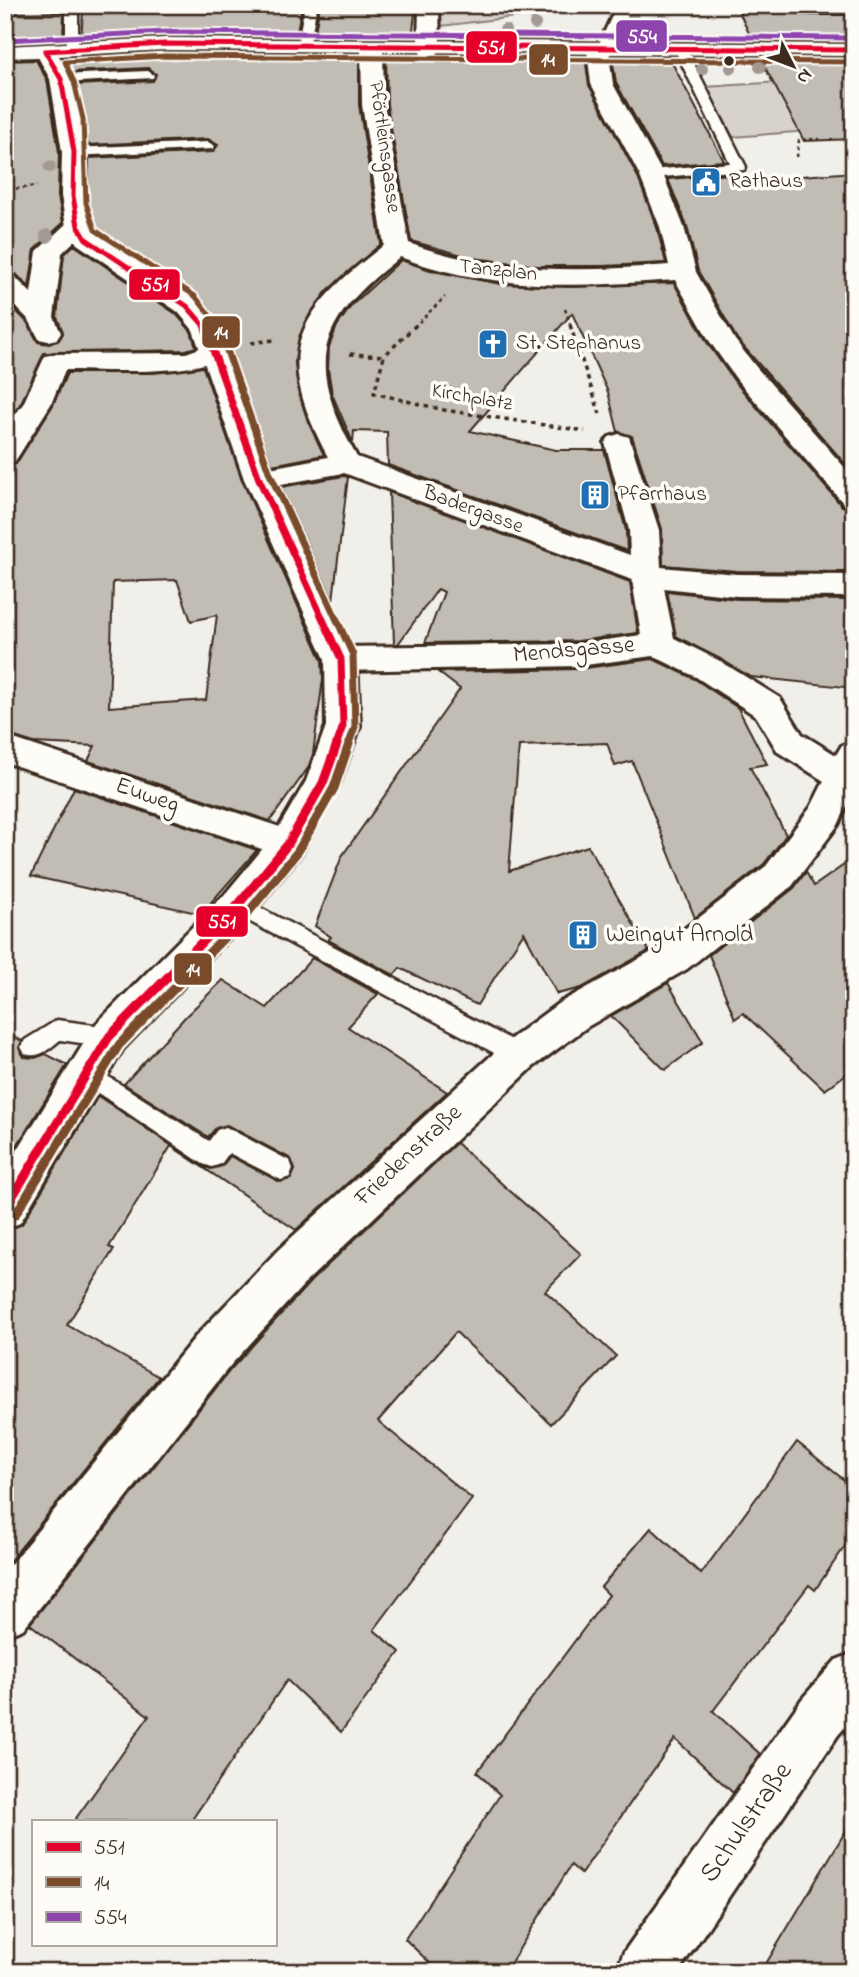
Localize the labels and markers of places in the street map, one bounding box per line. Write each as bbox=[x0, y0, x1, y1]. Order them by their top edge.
unlabelled marker bbox=[722, 54, 736, 68]
public building icon: Rathaus bbox=[689, 165, 723, 199]
place label: Rathaus bbox=[729, 167, 803, 197]
church icon: St. Stephanus bbox=[476, 327, 510, 361]
place label: St. Stephanus bbox=[516, 329, 641, 359]
building icon: Pfarrhaus bbox=[578, 478, 612, 512]
place label: Pfarrhaus bbox=[618, 480, 707, 510]
building icon: Weingut Arnold bbox=[566, 918, 600, 952]
place label: Weingut Arnold bbox=[606, 918, 754, 953]

